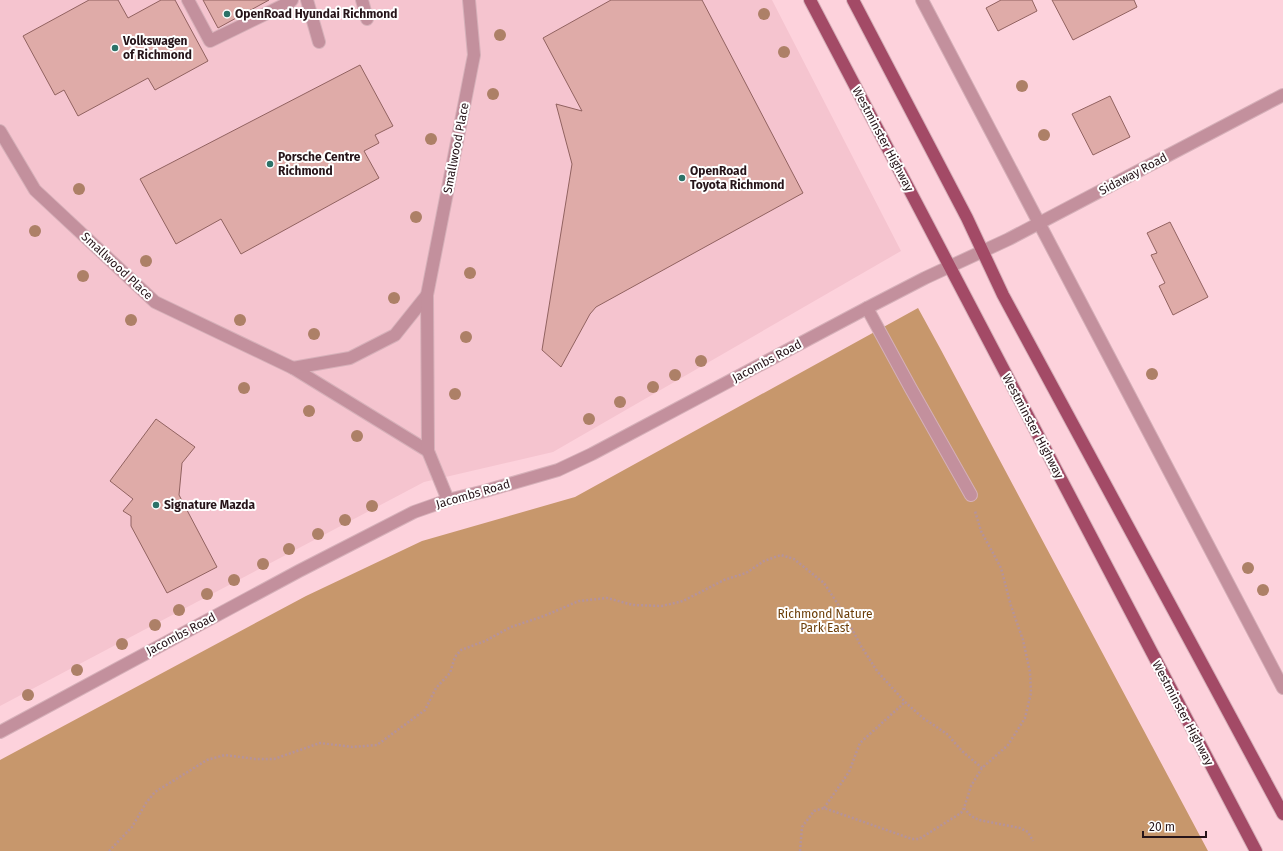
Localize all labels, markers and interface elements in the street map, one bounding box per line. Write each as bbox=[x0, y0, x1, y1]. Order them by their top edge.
place label: OpenRoad Hyundai Richmond bbox=[235, 7, 397, 21]
marker: OpenRoad Hyundai Richmond bbox=[222, 9, 232, 19]
place label: Volkswagen of Richmond bbox=[122, 34, 192, 62]
marker: Volkswagen of Richmond bbox=[110, 43, 120, 53]
street label: Westminster Highway bbox=[849, 84, 917, 194]
street label: Smallwood Place bbox=[440, 101, 472, 195]
place label: Porsche Centre Richmond bbox=[278, 150, 361, 178]
street label: Sidaway Road bbox=[1097, 150, 1169, 198]
marker: Porsche Centre Richmond bbox=[265, 159, 275, 169]
place label: OpenRoad Toyota Richmond bbox=[690, 164, 785, 192]
marker: OpenRoad Toyota Richmond bbox=[677, 173, 687, 183]
street label: Smallwood Place bbox=[79, 229, 155, 303]
street label: Jacombs Road bbox=[730, 337, 804, 385]
street label: Westminster Highway bbox=[999, 371, 1067, 481]
street label: Jacombs Road bbox=[434, 477, 512, 511]
place label: Signature Mazda bbox=[164, 498, 255, 512]
marker: Signature Mazda bbox=[151, 500, 161, 510]
park label: Richmond Nature Park East bbox=[778, 607, 872, 635]
street label: Jacombs Road bbox=[144, 610, 218, 658]
street label: Westminster Highway bbox=[1149, 658, 1217, 768]
scale bar bbox=[1143, 813, 1206, 839]
text: 20 m bbox=[1149, 820, 1175, 834]

